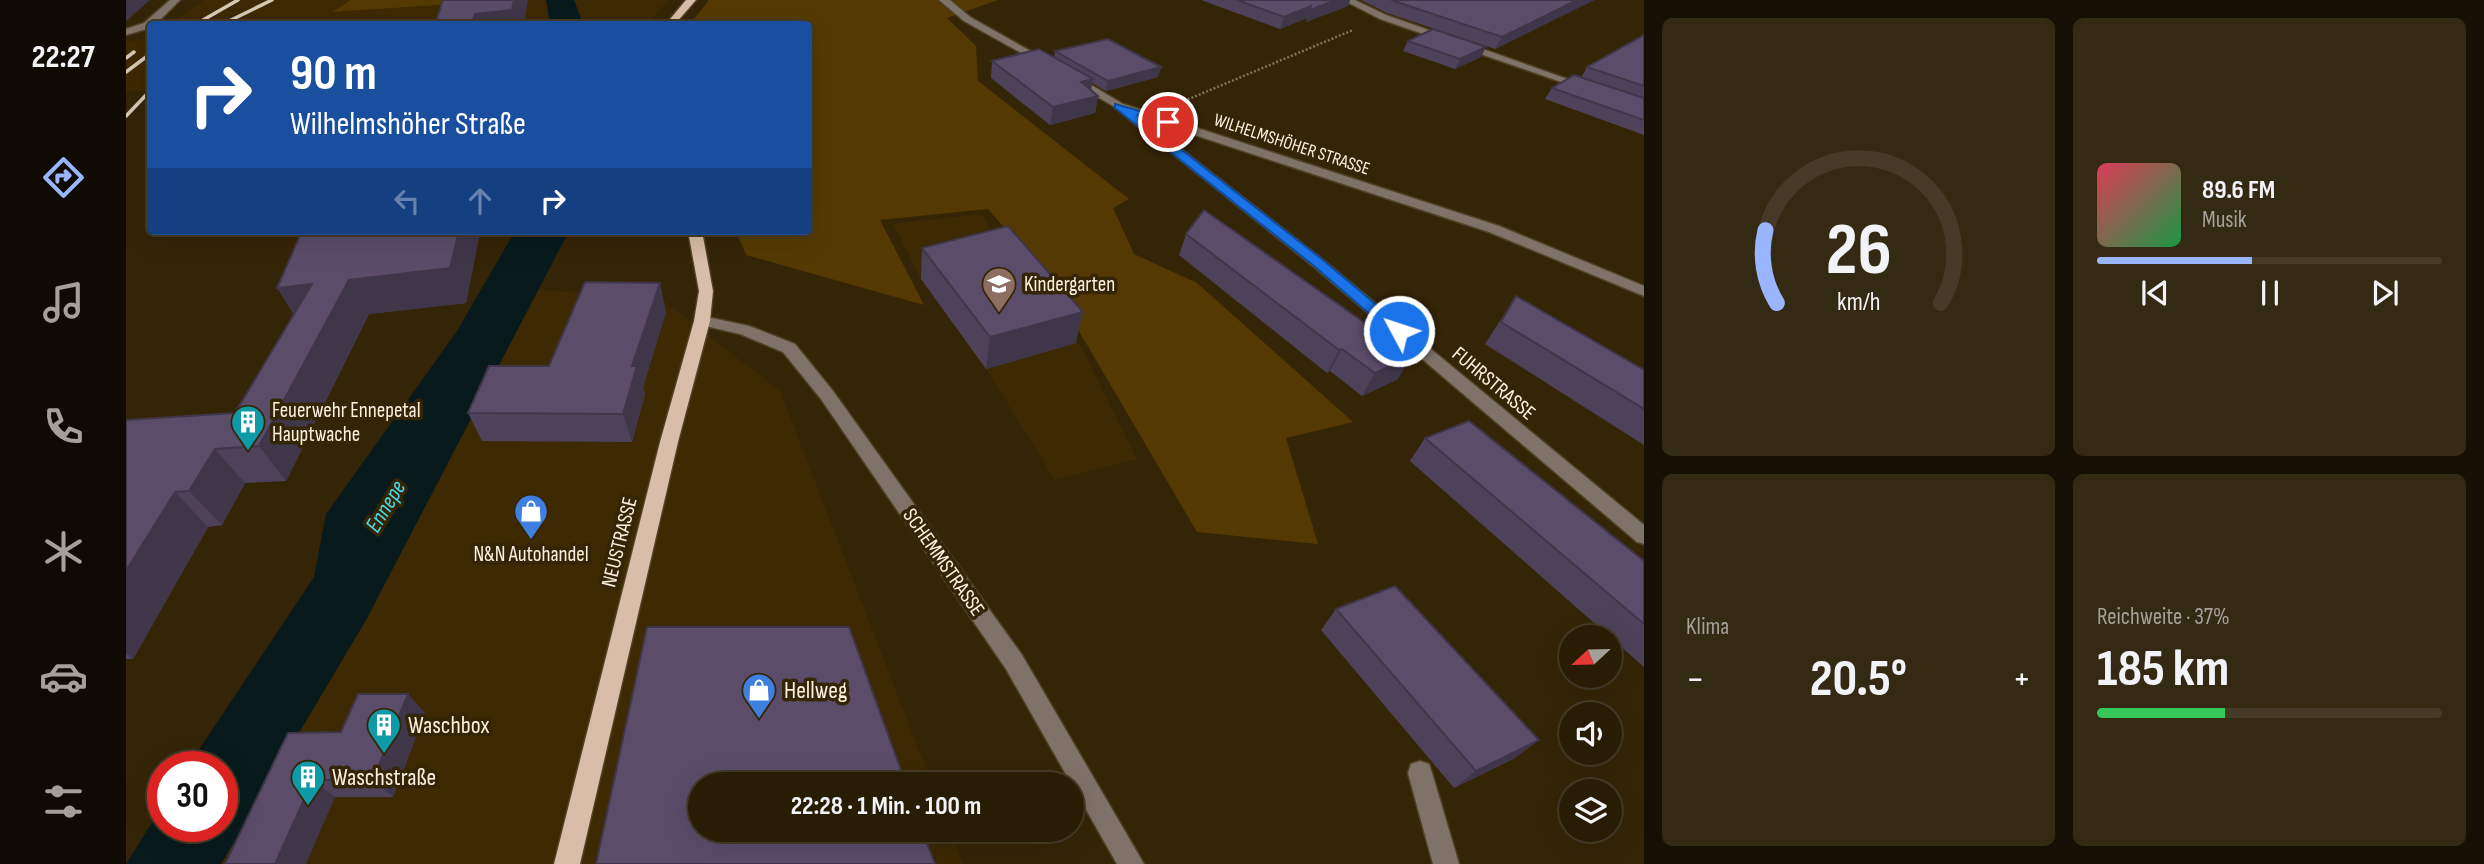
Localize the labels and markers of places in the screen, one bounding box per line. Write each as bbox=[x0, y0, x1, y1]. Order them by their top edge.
pin bbox=[1138, 92, 1198, 152]
school or university icon: Kindergarten bbox=[980, 265, 1018, 314]
place label: Kindergarten bbox=[1024, 272, 1115, 297]
place label: Feuerwehr Ennepetal Hauptwache bbox=[272, 398, 421, 447]
building icon: Feuerwehr Ennepetal Hauptwache bbox=[229, 403, 267, 452]
shop icon: N&N Autohandel bbox=[512, 492, 550, 541]
place label: N&N Autohandel bbox=[473, 542, 589, 567]
shop icon: Hellweg bbox=[740, 671, 778, 720]
place label: Hellweg bbox=[784, 676, 847, 705]
building icon: Waschbox bbox=[365, 706, 403, 755]
place label: Waschbox bbox=[408, 711, 489, 740]
building icon: Waschstraße bbox=[289, 758, 327, 807]
place label: Waschstraße bbox=[332, 763, 436, 792]

